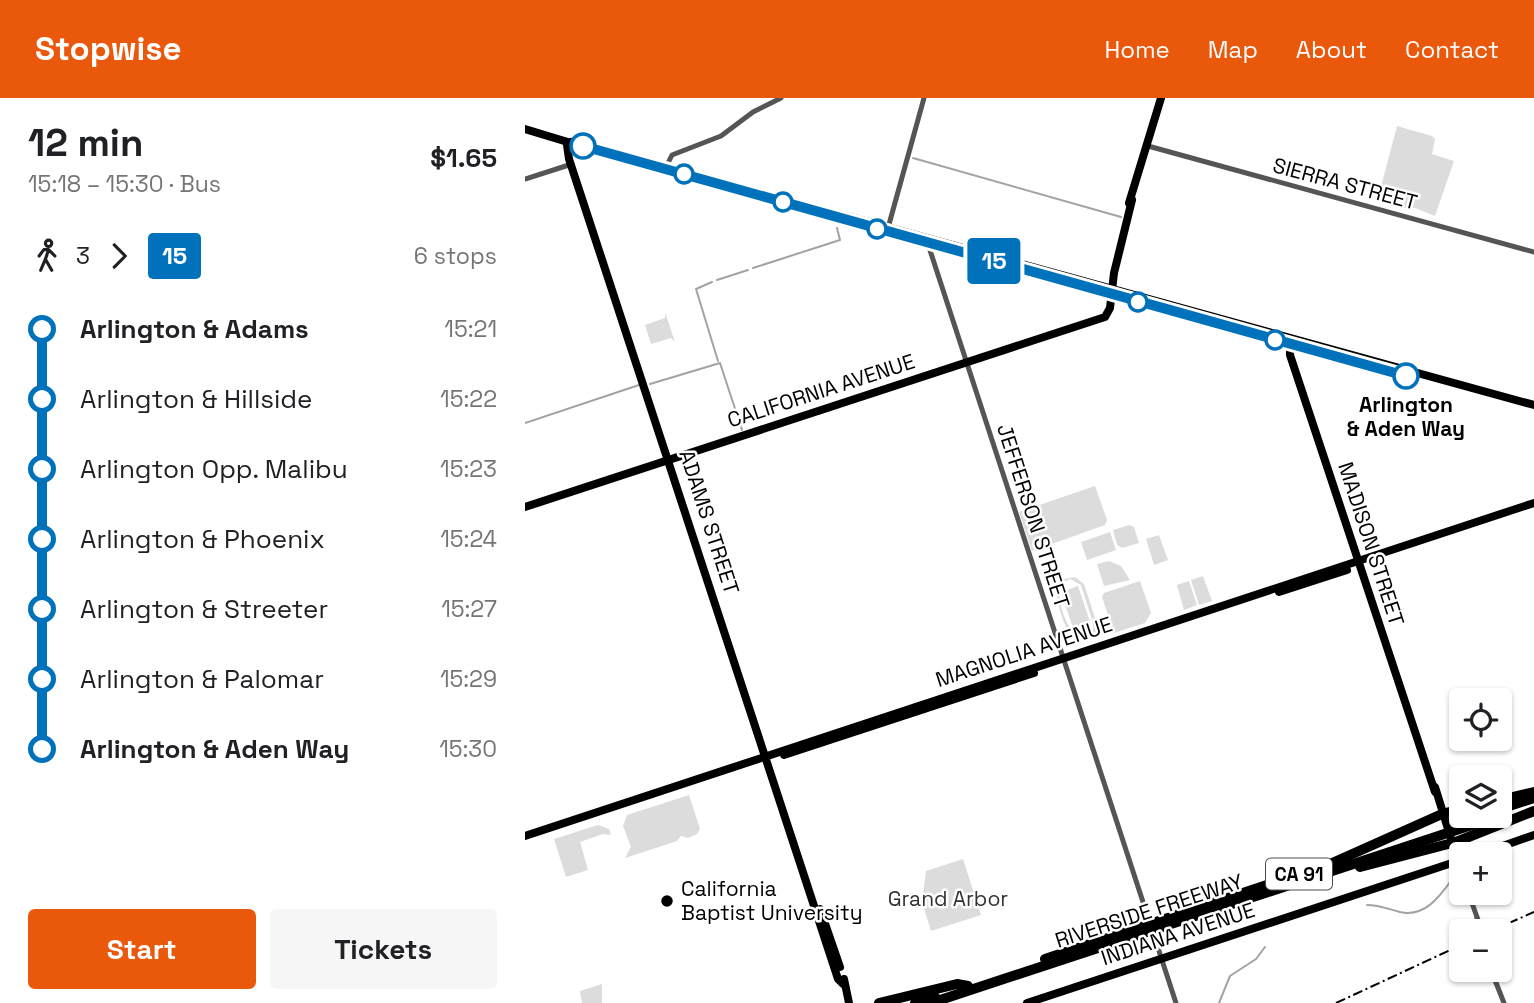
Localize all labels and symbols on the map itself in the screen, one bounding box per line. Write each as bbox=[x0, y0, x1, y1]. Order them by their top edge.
unlabelled marker bbox=[570, 133, 596, 159]
street label: SIERRA STREET bbox=[1270, 151, 1420, 216]
unlabelled marker bbox=[674, 164, 694, 184]
unlabelled marker bbox=[773, 192, 793, 212]
unlabelled marker bbox=[867, 219, 887, 239]
line badge: 15 bbox=[963, 238, 1025, 284]
unlabelled marker bbox=[1128, 292, 1148, 312]
unlabelled marker bbox=[1265, 330, 1285, 350]
street label: CALIFORNIA AVENUE bbox=[724, 347, 918, 434]
marker: Arlington & Aden Way bbox=[1393, 363, 1419, 389]
place label: Arlington & Aden Way bbox=[1347, 391, 1465, 442]
street label: JEFFERSON STREET bbox=[991, 420, 1076, 611]
street label: ADAMS STREET bbox=[673, 446, 746, 598]
street label: MADISON STREET bbox=[1332, 459, 1411, 629]
street label: MAGNOLIA AVENUE bbox=[932, 610, 1116, 693]
road number: CA 91 bbox=[1266, 859, 1332, 890]
street label: RIVERSIDE FREEWAY bbox=[1051, 867, 1246, 954]
place label: California Baptist University bbox=[681, 875, 863, 926]
park label: Grand Arbor bbox=[888, 885, 1008, 912]
marker: California Baptist University bbox=[659, 893, 675, 909]
street label: INDIANA AVENUE bbox=[1098, 896, 1258, 971]

